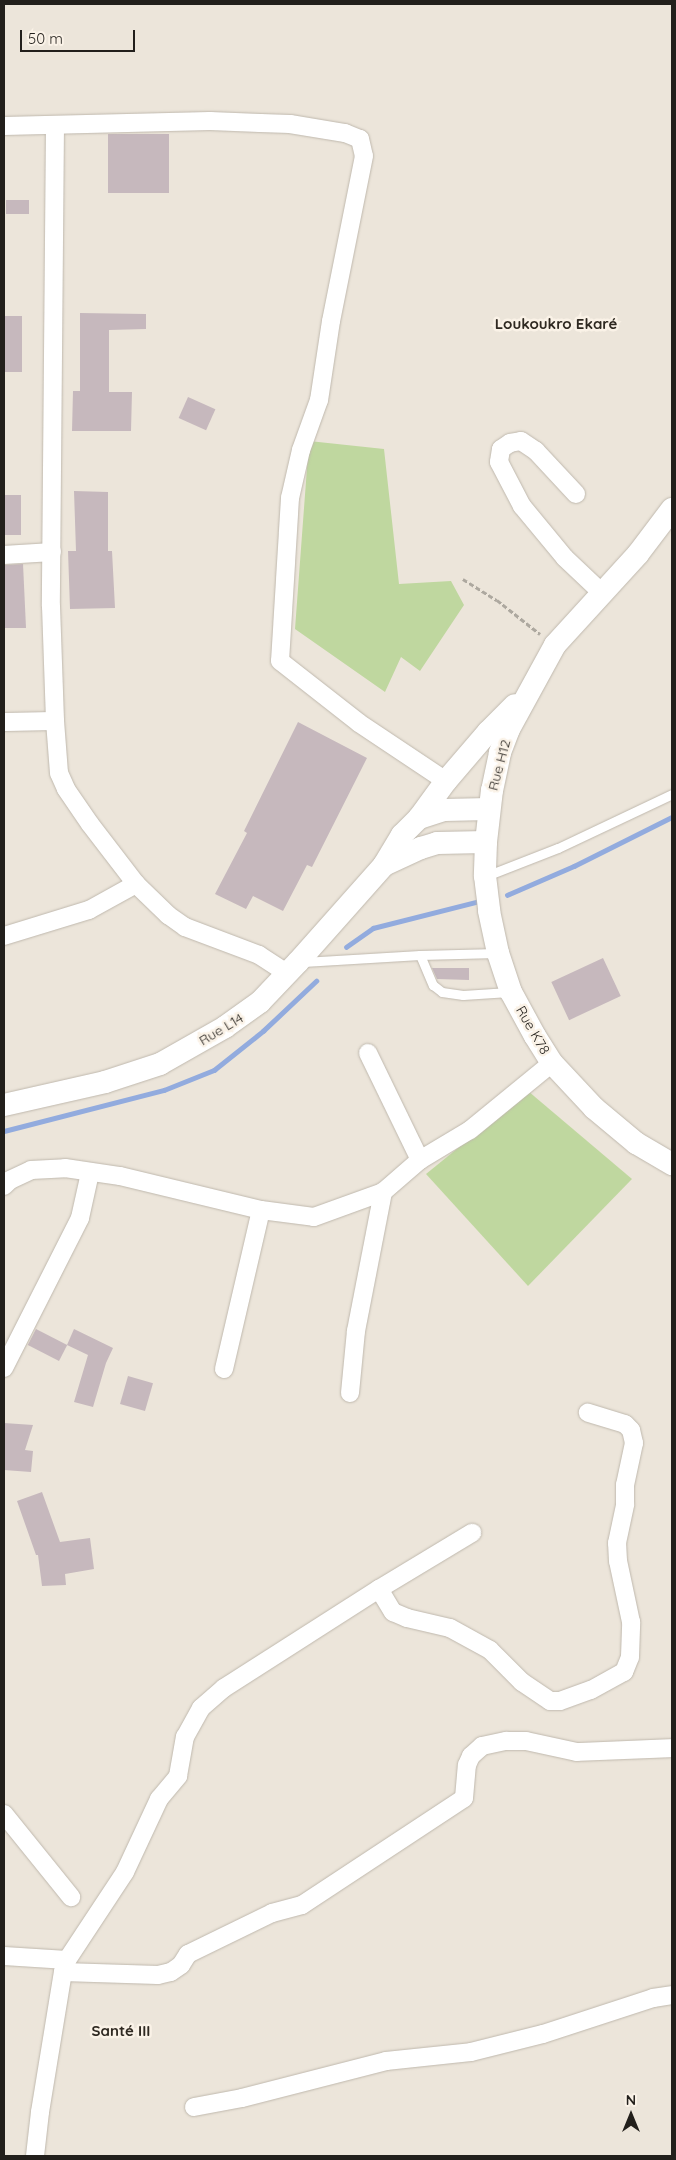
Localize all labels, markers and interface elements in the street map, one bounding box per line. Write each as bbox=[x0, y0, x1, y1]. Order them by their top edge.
scale bar bbox=[22, 20, 138, 52]
text: 50 m bbox=[28, 29, 63, 48]
district label: Loukoukro Ekaré bbox=[495, 315, 617, 333]
street label: Rue H12 bbox=[484, 738, 514, 792]
street label: Rue K78 bbox=[512, 1003, 554, 1057]
street label: Rue L14 bbox=[196, 1009, 246, 1049]
district label: Santé III bbox=[92, 2022, 150, 2040]
north arrow bbox=[606, 2090, 656, 2140]
text: N bbox=[626, 2091, 636, 2109]

